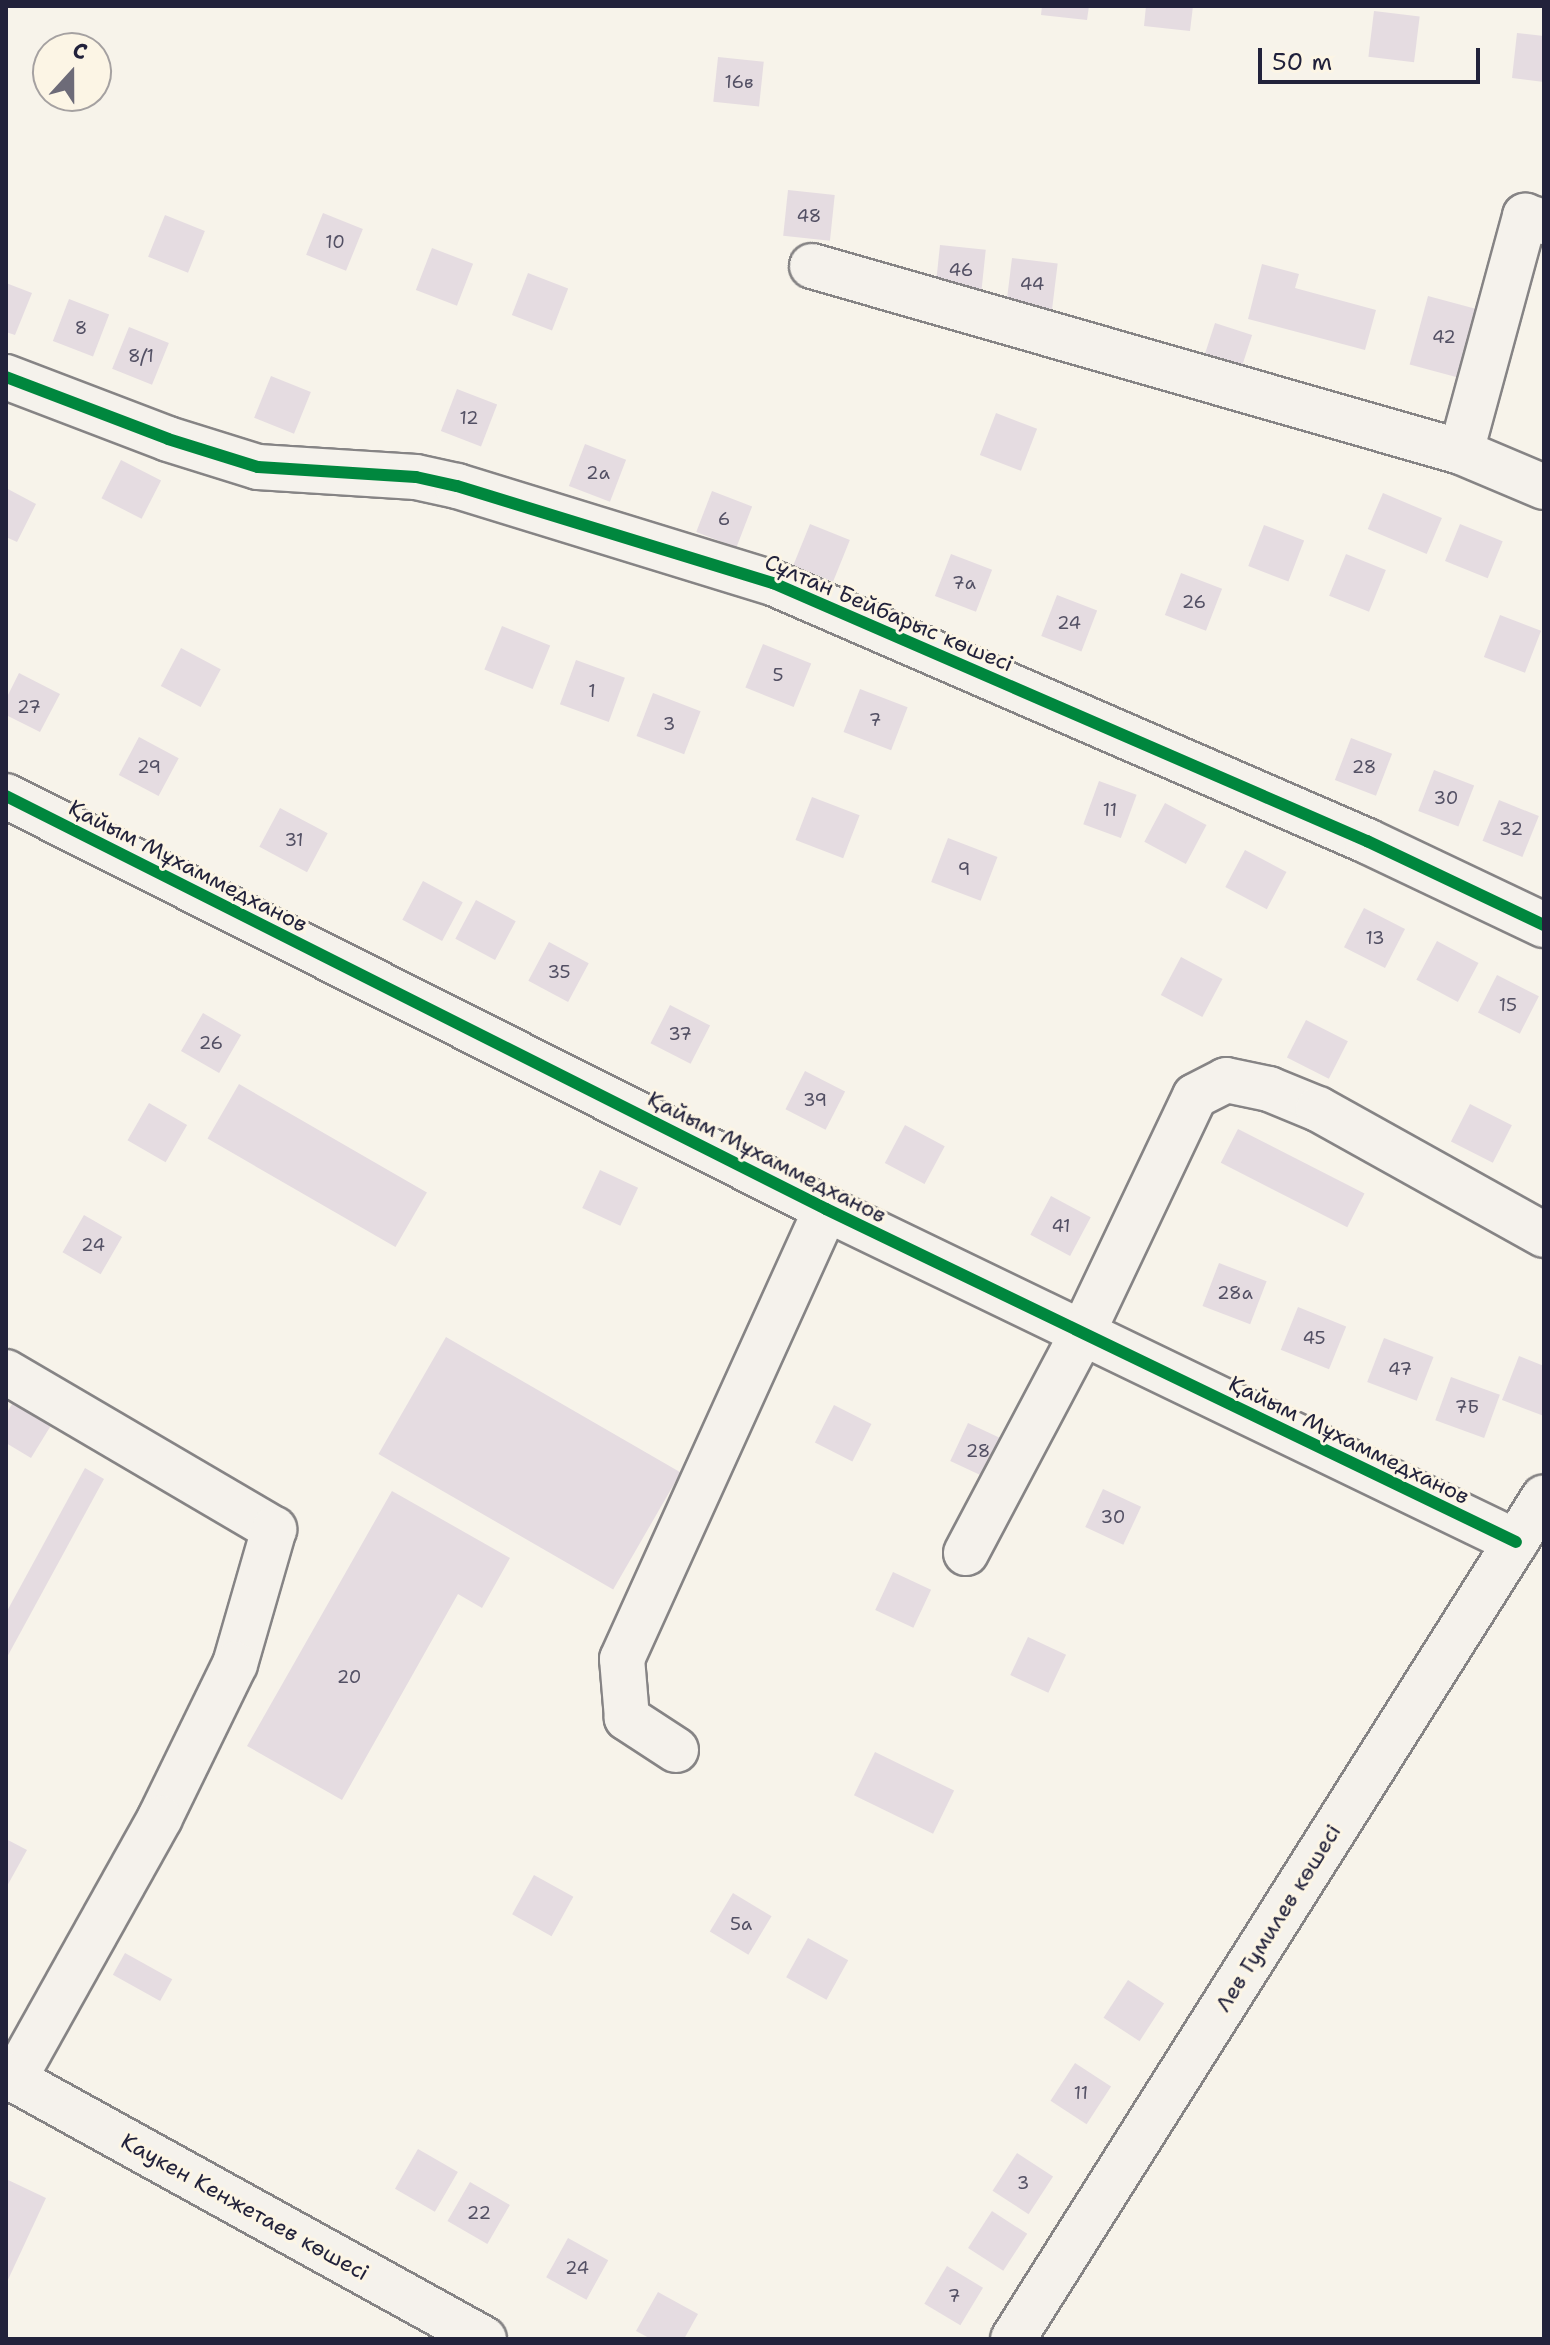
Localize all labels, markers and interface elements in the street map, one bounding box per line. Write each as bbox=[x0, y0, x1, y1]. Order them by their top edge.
north arrow bbox=[32, 32, 112, 112]
scale bar bbox=[1262, 32, 1484, 82]
text: С bbox=[69, 35, 92, 67]
text: 50 m bbox=[1272, 46, 1332, 78]
house number: 16в bbox=[724, 71, 754, 93]
house number: 48 bbox=[797, 205, 821, 227]
house number: 10 bbox=[325, 231, 345, 253]
house number: 46 bbox=[949, 259, 973, 281]
house number: 44 bbox=[1020, 273, 1044, 295]
house number: 8 bbox=[75, 317, 87, 339]
house number: 42 bbox=[1432, 326, 1456, 348]
house number: 8/1 bbox=[128, 345, 154, 367]
house number: 12 bbox=[459, 407, 479, 429]
house number: 2а bbox=[586, 462, 610, 484]
house number: 6 bbox=[718, 508, 730, 530]
street label: Сұлтан Бейбарыс көшесі bbox=[761, 549, 1017, 677]
house number: 7а bbox=[952, 572, 976, 594]
house number: 26 bbox=[1182, 591, 1206, 613]
house number: 24 bbox=[1057, 612, 1081, 634]
house number: 5 bbox=[772, 664, 784, 686]
house number: 1 bbox=[588, 680, 596, 702]
house number: 27 bbox=[17, 696, 41, 718]
house number: 7 bbox=[869, 709, 881, 731]
house number: 3 bbox=[663, 713, 675, 735]
house number: 29 bbox=[137, 756, 161, 778]
house number: 28 bbox=[1352, 756, 1376, 778]
house number: 30 bbox=[1434, 787, 1458, 809]
street label: Қайым Мұхаммедханов bbox=[64, 794, 312, 938]
house number: 11 bbox=[1103, 799, 1117, 821]
house number: 32 bbox=[1499, 818, 1523, 840]
house number: 31 bbox=[284, 829, 304, 851]
house number: 9 bbox=[958, 858, 970, 880]
house number: 13 bbox=[1365, 927, 1385, 949]
house number: 35 bbox=[547, 961, 571, 983]
house number: 15 bbox=[1499, 994, 1517, 1016]
house number: 37 bbox=[668, 1023, 692, 1045]
house number: 26 bbox=[199, 1032, 223, 1054]
street label: Қайым Мұхаммедханов bbox=[643, 1085, 891, 1229]
house number: 39 bbox=[803, 1089, 827, 1111]
house number: 41 bbox=[1051, 1215, 1071, 1237]
house number: 24 bbox=[81, 1234, 105, 1256]
house number: 28а bbox=[1217, 1282, 1253, 1304]
house number: 45 bbox=[1302, 1327, 1326, 1349]
house number: 47 bbox=[1388, 1358, 1412, 1380]
street label: Қайым Мұхаммедханов bbox=[1224, 1370, 1474, 1510]
house number: 7Б bbox=[1455, 1396, 1479, 1418]
house number: 28 bbox=[966, 1440, 990, 1462]
house number: 30 bbox=[1101, 1506, 1125, 1528]
house number: 20 bbox=[337, 1666, 361, 1688]
street label: Лев Гумилев көшесі bbox=[1210, 1819, 1346, 2017]
house number: 5а bbox=[730, 1913, 752, 1935]
house number: 11 bbox=[1074, 2082, 1088, 2104]
street label: Каукен Кенжетаев көшесі bbox=[117, 2128, 373, 2286]
house number: 3 bbox=[1017, 2172, 1029, 2194]
house number: 22 bbox=[467, 2202, 491, 2224]
house number: 24 bbox=[565, 2257, 589, 2279]
house number: 7 bbox=[948, 2285, 960, 2307]

